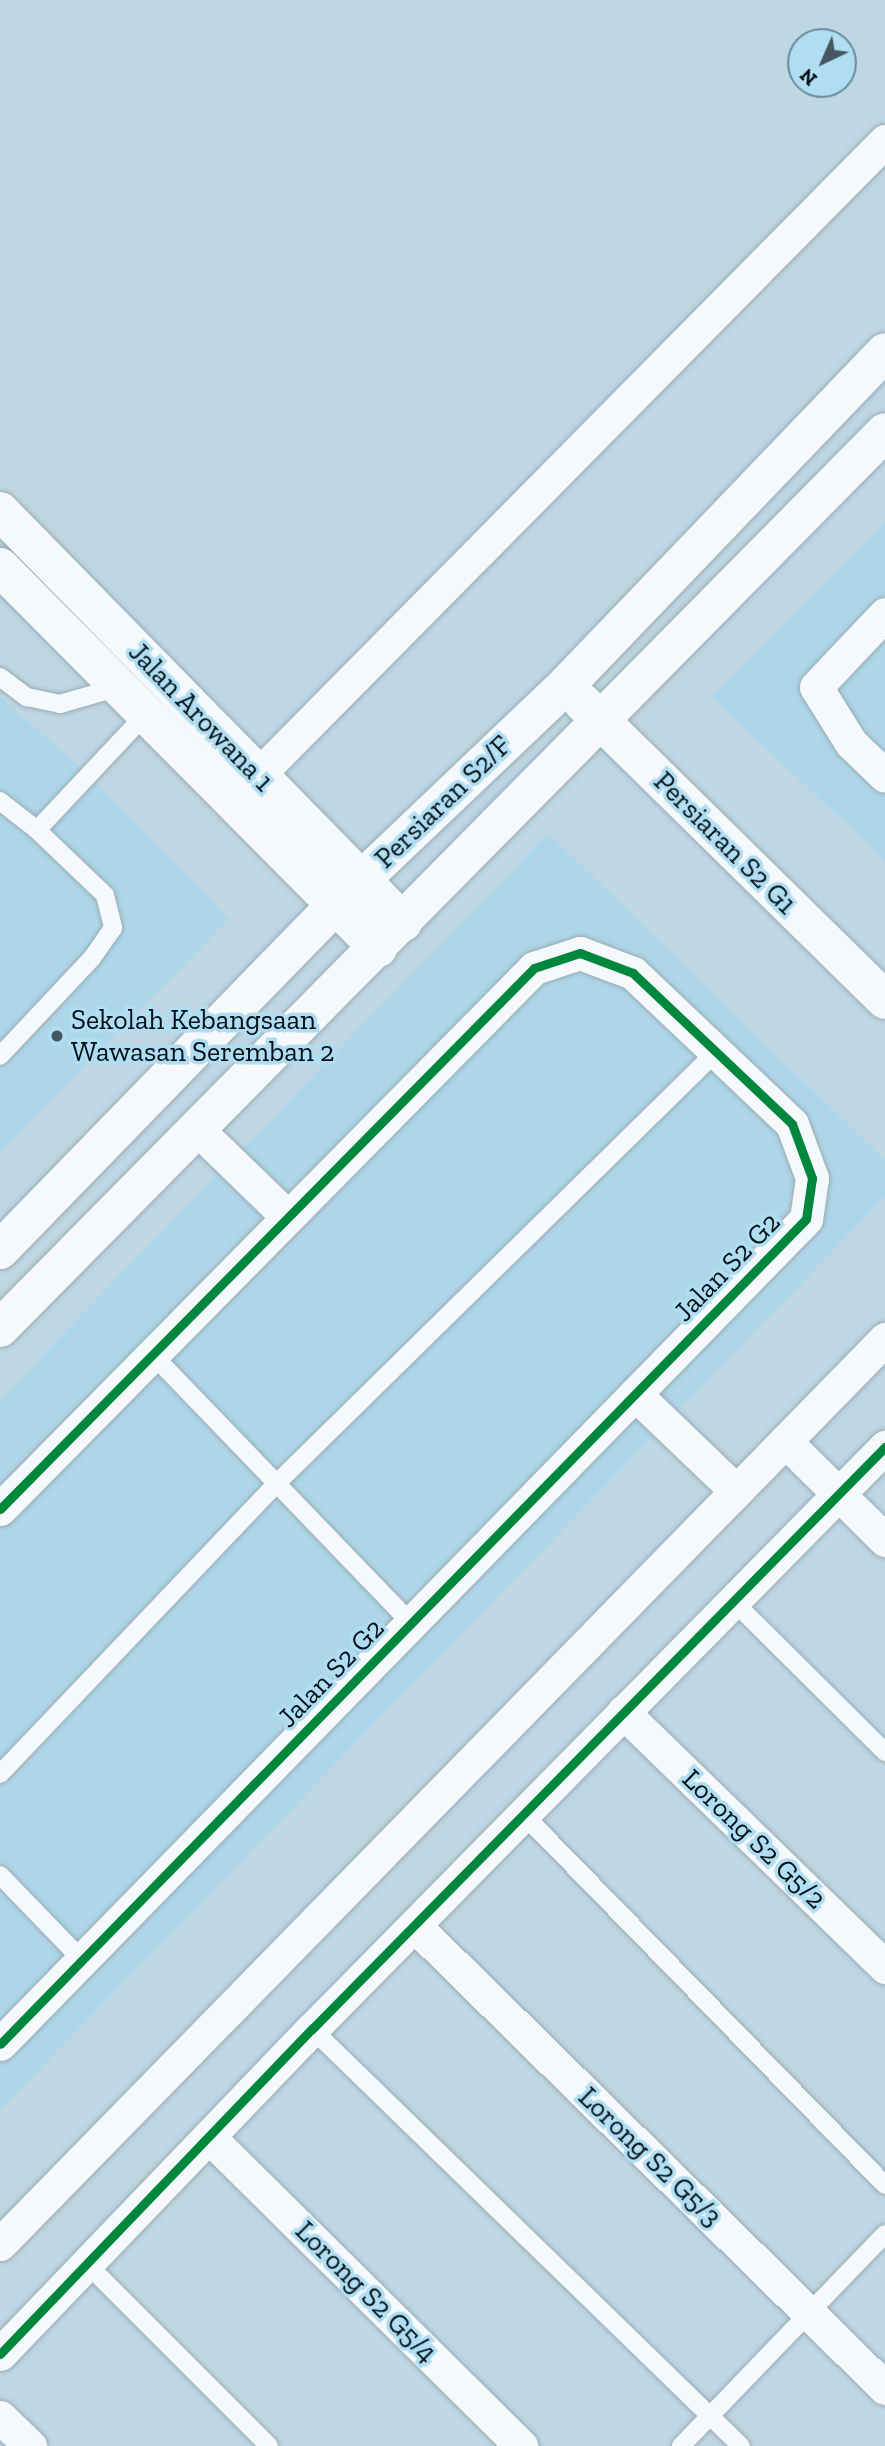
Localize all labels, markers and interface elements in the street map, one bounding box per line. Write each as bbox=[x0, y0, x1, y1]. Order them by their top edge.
north arrow bbox=[787, 28, 857, 98]
text: N bbox=[795, 64, 822, 90]
street label: Jalan Arowana 1 bbox=[121, 635, 281, 799]
street label: Persiaran S2/F bbox=[368, 729, 518, 875]
street label: Persiaran S2 G1 bbox=[647, 765, 803, 921]
place label: Sekolah Kebangsaan Wawasan Seremban 2 bbox=[71, 1003, 335, 1069]
marker: Sekolah Kebangsaan Wawasan Seremban 2 bbox=[49, 1028, 65, 1044]
street label: Jalan S2 G2 bbox=[667, 1206, 787, 1328]
street label: Jalan S2 G2 bbox=[271, 1612, 391, 1734]
street label: Lorong S2 G5/2 bbox=[675, 1762, 833, 1916]
street label: Lorong S2 G5/3 bbox=[572, 2080, 728, 2234]
street label: Lorong S2 G5/4 bbox=[288, 2214, 444, 2370]

